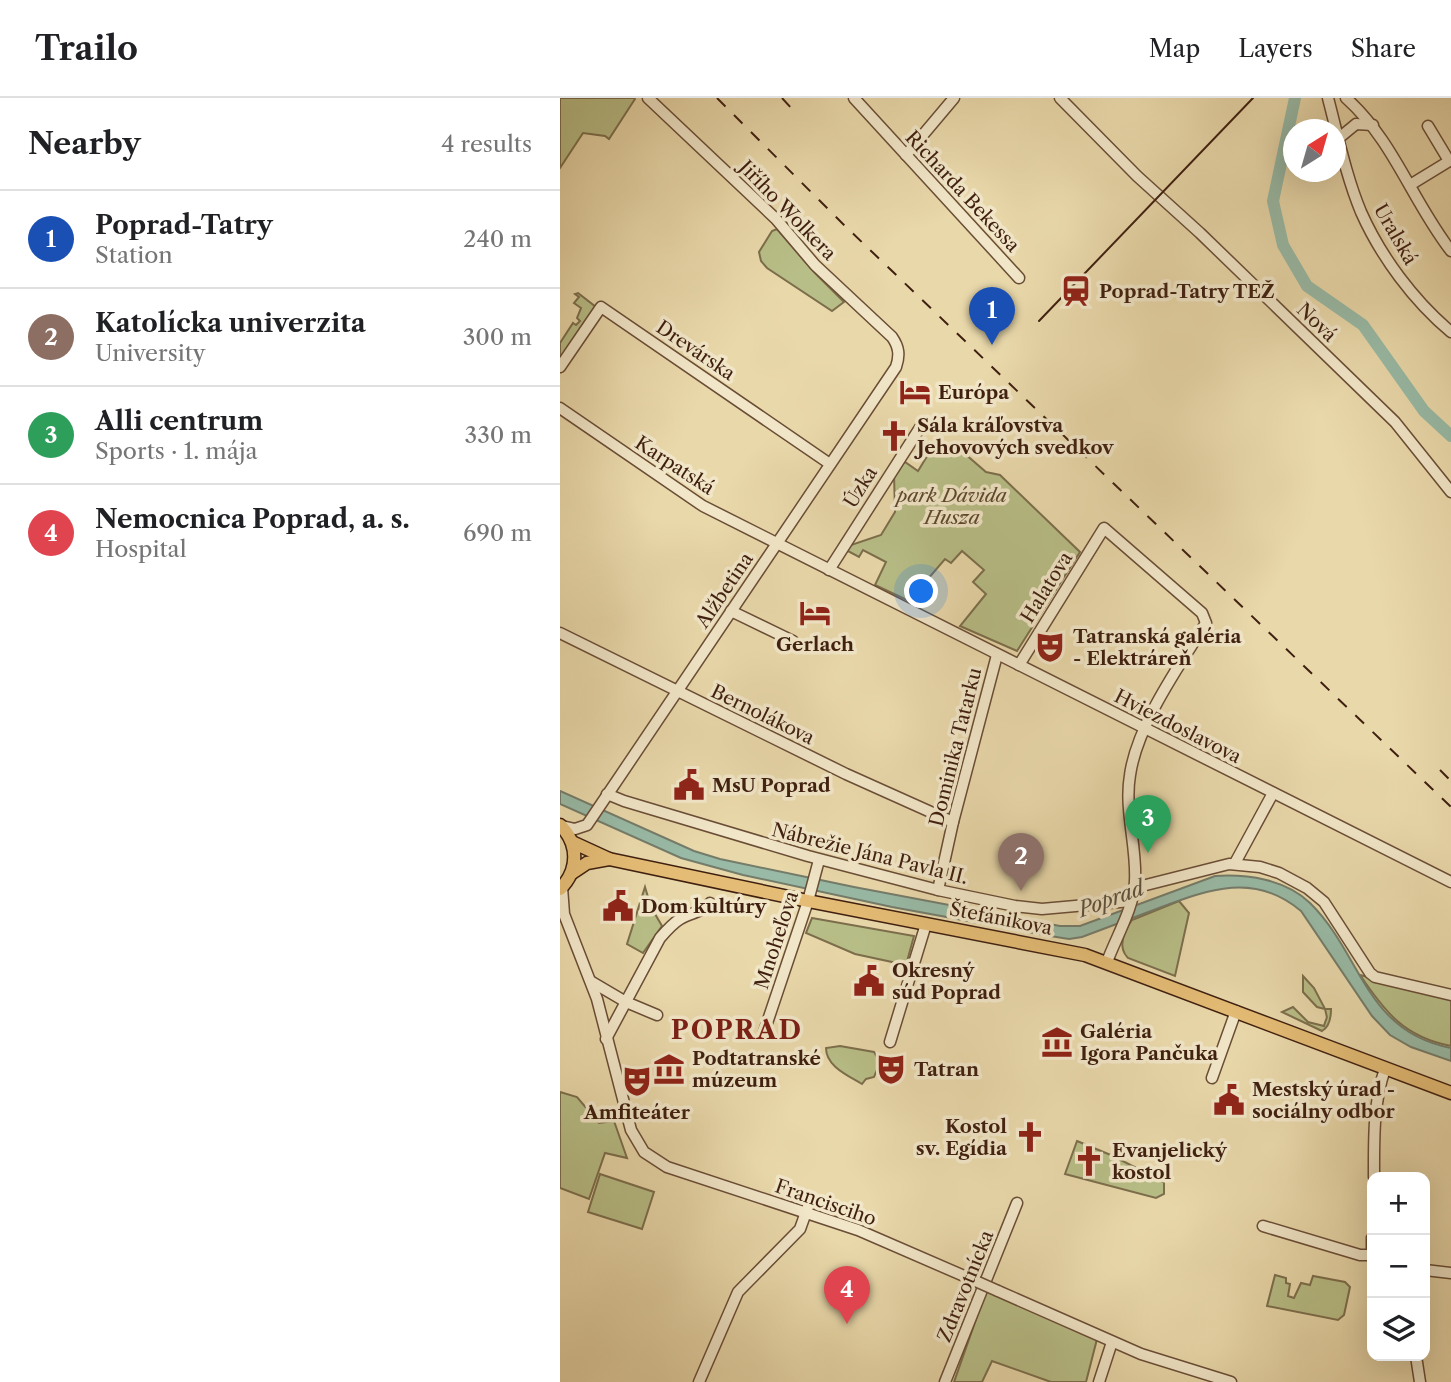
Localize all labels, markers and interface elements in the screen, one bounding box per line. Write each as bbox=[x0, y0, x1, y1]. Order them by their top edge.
text: Trailo bbox=[35, 28, 138, 69]
text: Map bbox=[1149, 34, 1200, 63]
text: Layers bbox=[1238, 34, 1313, 63]
text: Share bbox=[1351, 34, 1416, 63]
north arrow bbox=[1283, 119, 1346, 182]
text: Nearby bbox=[28, 125, 141, 162]
street label: Richarda Bekessa bbox=[901, 126, 1025, 257]
text: 4 results bbox=[441, 130, 532, 158]
street label: Jiřího Wolkera bbox=[732, 154, 841, 265]
street label: Uralská bbox=[1369, 200, 1422, 269]
text: Poprad-Tatry bbox=[95, 209, 273, 241]
text: 1 bbox=[46, 225, 56, 253]
text: 240 m bbox=[463, 225, 532, 253]
text: Station bbox=[95, 241, 173, 269]
station icon: Poprad-Tatry TEŽ bbox=[1059, 274, 1093, 308]
place label: Poprad-Tatry TEŽ bbox=[1099, 279, 1275, 303]
pin: 1 bbox=[969, 287, 1015, 345]
street label: Nová bbox=[1292, 298, 1341, 347]
text: Katolícka univerzita bbox=[95, 307, 366, 339]
street label: Drevárska bbox=[652, 316, 739, 385]
text: 2 bbox=[44, 323, 58, 351]
text: 300 m bbox=[463, 323, 532, 351]
text: University bbox=[95, 339, 206, 367]
hotel icon: Európa bbox=[898, 375, 932, 409]
place label: Európa bbox=[938, 381, 1010, 404]
text: Alli centrum bbox=[95, 405, 263, 437]
place label: Sála kráľovstva Jehovových svedkov bbox=[914, 414, 1114, 459]
church icon: Sála kráľovstva Jehovových svedkov bbox=[877, 419, 911, 453]
text: 3 bbox=[45, 421, 58, 449]
text: 330 m bbox=[465, 421, 532, 449]
street label: Karpatská bbox=[631, 431, 719, 500]
text: Sports · 1. mája bbox=[95, 437, 258, 465]
street label: Úzka bbox=[839, 462, 882, 512]
park label: park Dávida Husza bbox=[893, 484, 1008, 529]
text: Nemocnica Poprad, a. s. bbox=[95, 503, 410, 535]
text: 4 bbox=[44, 519, 58, 547]
text: 690 m bbox=[463, 519, 532, 547]
text: Hospital bbox=[95, 535, 187, 563]
street label: Alžbetina bbox=[690, 548, 758, 633]
street label: Halatova bbox=[1016, 548, 1077, 627]
your location bbox=[904, 574, 938, 608]
hotel icon: Gerlach bbox=[798, 596, 832, 630]
place label: Tatranská galéria - Elektráreň bbox=[1073, 625, 1243, 670]
theatre icon: Tatranská galéria - Elektráreň bbox=[1033, 630, 1067, 664]
place label: Gerlach bbox=[776, 633, 854, 656]
street label: Dominika Tatarku bbox=[925, 665, 986, 829]
street label: Bernolákova bbox=[707, 680, 818, 749]
street label: Hviezdoslavova bbox=[1110, 685, 1245, 768]
public building icon: MsU Poprad bbox=[672, 768, 706, 802]
place label: MsU Poprad bbox=[712, 774, 831, 797]
pin: 3 bbox=[1125, 795, 1171, 853]
street label: Nábrežie Jána Pavla II. bbox=[769, 818, 970, 889]
pin: 2 bbox=[998, 833, 1044, 891]
water label: Poprad bbox=[1073, 874, 1149, 923]
street label: Mnoheľova bbox=[750, 888, 803, 992]
public building icon: Dom kultúry bbox=[601, 889, 635, 923]
place label: Dom kultúry bbox=[641, 895, 768, 918]
street label: Štefánikova bbox=[947, 896, 1055, 940]
place label: Okresný súd Poprad bbox=[892, 959, 1001, 1004]
public building icon: Okresný súd Poprad bbox=[852, 964, 886, 998]
district label: POPRAD bbox=[671, 1014, 803, 1046]
place label: Galéria Igora Pančuka bbox=[1080, 1020, 1219, 1065]
museum icon: Galéria Igora Pančuka bbox=[1040, 1025, 1074, 1059]
place label: Podtatranské múzeum bbox=[692, 1047, 821, 1092]
museum icon: Podtatranské múzeum bbox=[652, 1052, 686, 1086]
theatre icon: Tatran bbox=[874, 1052, 908, 1086]
place label: Tatran bbox=[914, 1058, 979, 1081]
theatre icon: Amfiteáter bbox=[620, 1064, 654, 1098]
place label: Mestský úrad - sociálny odbor bbox=[1252, 1078, 1395, 1123]
public building icon: Mestský úrad - sociálny odbor bbox=[1212, 1083, 1246, 1117]
place label: Amfiteáter bbox=[583, 1101, 691, 1124]
place label: Kostol sv. Egídia bbox=[916, 1115, 1008, 1160]
church icon: Kostol sv. Egídia bbox=[1013, 1120, 1047, 1154]
place label: Evanjelický kostol bbox=[1112, 1139, 1228, 1184]
church icon: Evanjelický kostol bbox=[1072, 1144, 1106, 1178]
map controls bbox=[1367, 1172, 1430, 1361]
button: + bbox=[1367, 1172, 1430, 1235]
street label: Francisciho bbox=[772, 1174, 879, 1231]
street label: Zdravotnícka bbox=[933, 1227, 998, 1345]
button: − bbox=[1367, 1235, 1430, 1298]
pin: 4 bbox=[824, 1266, 870, 1324]
button: layers bbox=[1367, 1298, 1430, 1361]

